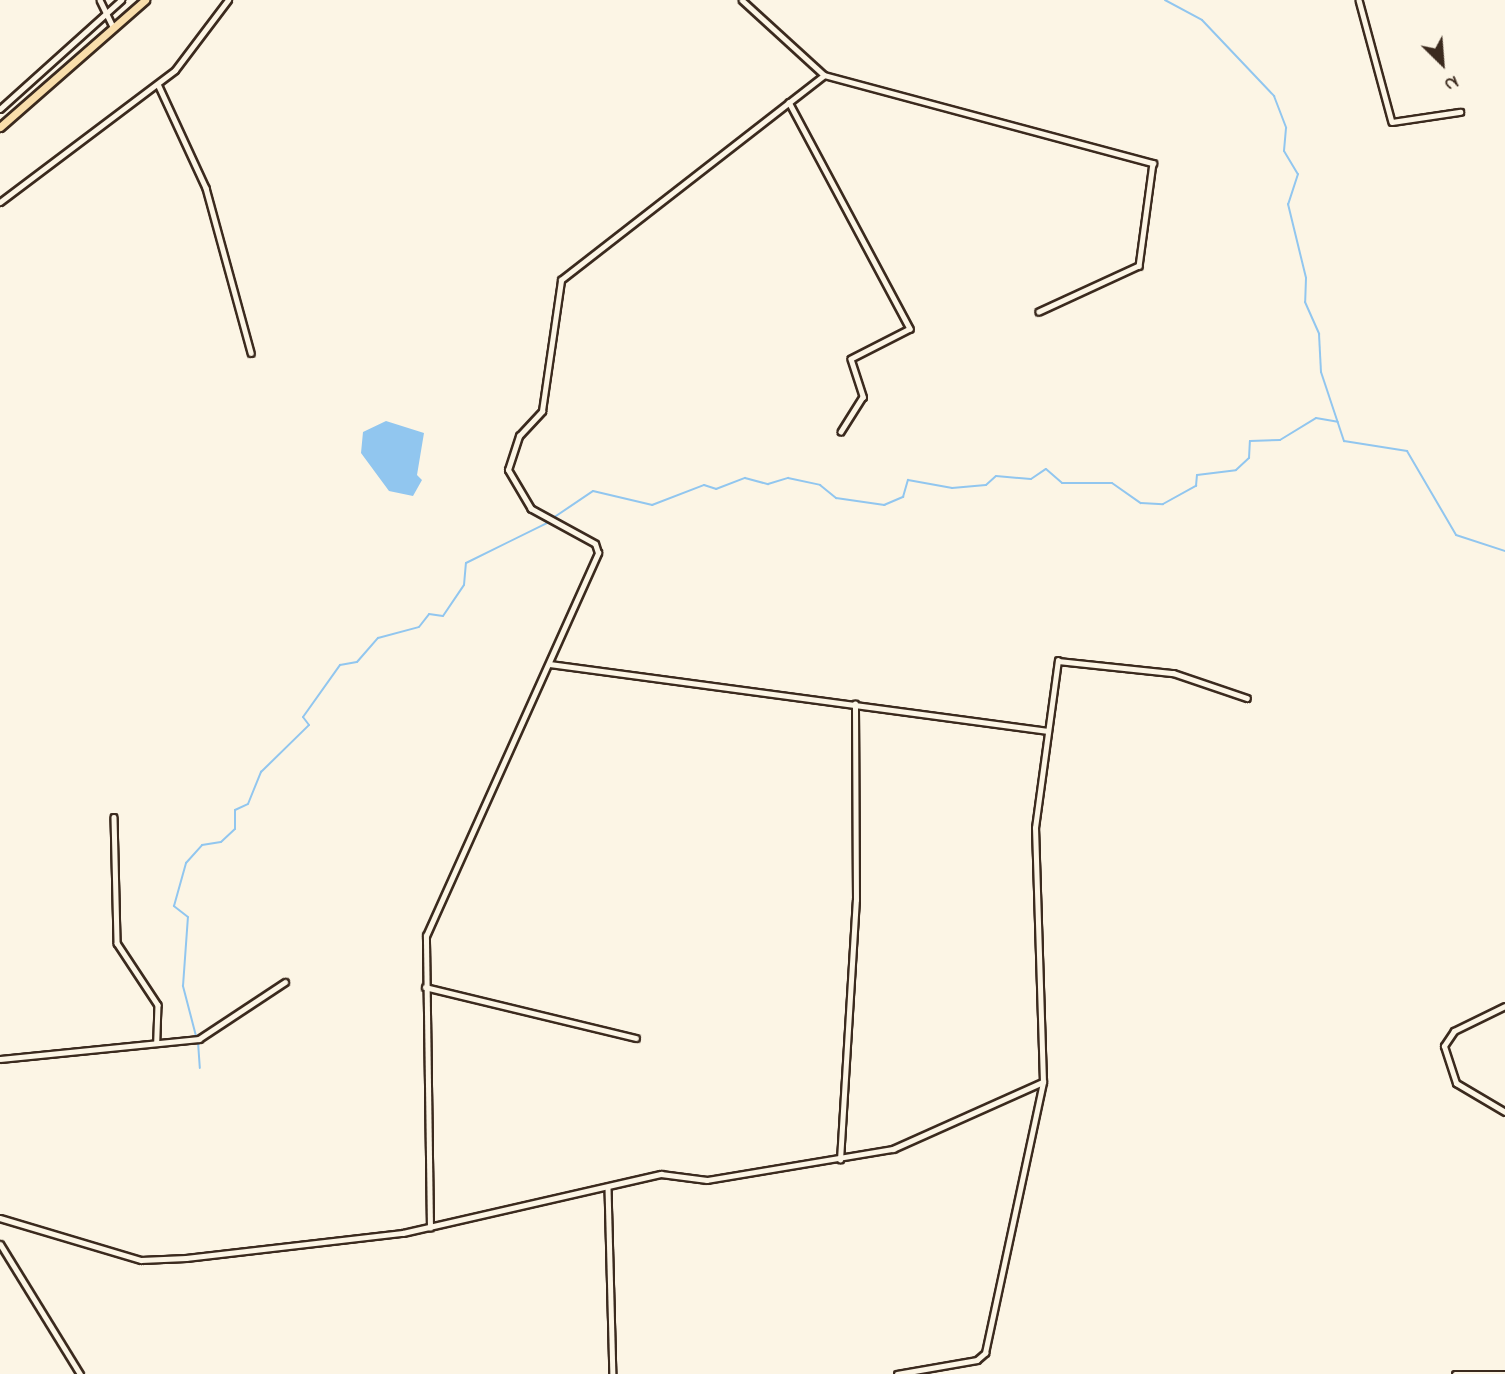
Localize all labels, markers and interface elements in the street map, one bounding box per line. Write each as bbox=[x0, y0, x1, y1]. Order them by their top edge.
north arrow bbox=[1407, 28, 1477, 98]
text: N bbox=[1440, 68, 1463, 97]

